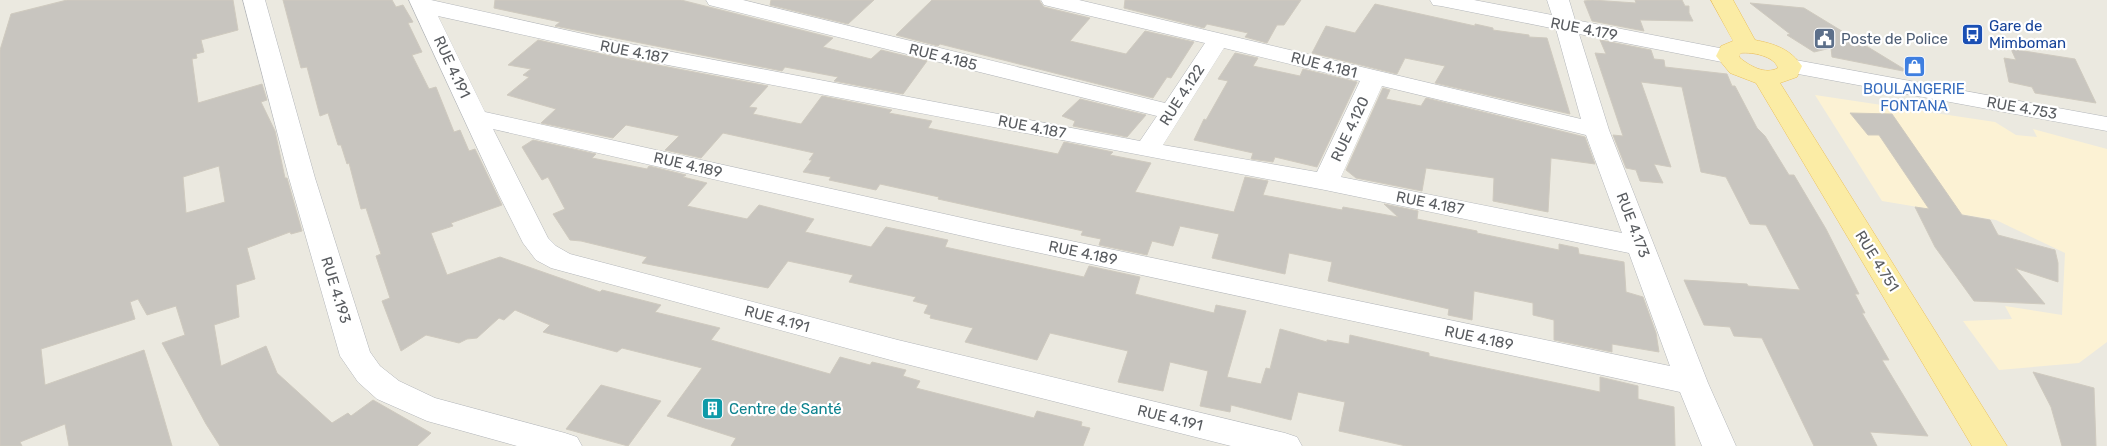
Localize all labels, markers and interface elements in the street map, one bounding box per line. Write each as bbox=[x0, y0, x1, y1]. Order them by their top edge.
street label: RUE 4.179 bbox=[1549, 14, 1619, 44]
place label: Gare de Mimboman bbox=[1989, 17, 2066, 52]
bus stop icon: Gare de Mimboman bbox=[1961, 23, 1985, 47]
public building icon: Poste de Police bbox=[1813, 27, 1837, 51]
place label: Poste de Police bbox=[1841, 30, 1948, 48]
street label: RUE 4.191 bbox=[430, 33, 474, 101]
street label: RUE 4.187 bbox=[599, 37, 670, 67]
street label: RUE 4.185 bbox=[907, 40, 979, 74]
street label: RUE 4.181 bbox=[1289, 48, 1359, 82]
shop icon: BOULANGERIE FONTANA bbox=[1902, 54, 1926, 78]
street label: RUE 4.122 bbox=[1156, 61, 1208, 129]
place label: BOULANGERIE FONTANA bbox=[1863, 80, 1965, 115]
street label: RUE 4.753 bbox=[1985, 93, 2059, 123]
street label: RUE 4.120 bbox=[1327, 94, 1373, 164]
street label: RUE 4.187 bbox=[997, 112, 1068, 142]
street label: RUE 4.189 bbox=[652, 148, 724, 182]
street label: RUE 4.187 bbox=[1395, 188, 1466, 218]
street label: RUE 4.173 bbox=[1612, 190, 1654, 260]
street label: RUE 4.751 bbox=[1851, 227, 1903, 295]
street label: RUE 4.189 bbox=[1047, 237, 1119, 269]
street label: RUE 4.193 bbox=[317, 254, 355, 326]
street label: RUE 4.191 bbox=[742, 302, 812, 336]
street label: RUE 4.189 bbox=[1443, 322, 1515, 354]
building icon: Centre de Santé bbox=[701, 397, 725, 421]
place label: Centre de Santé bbox=[729, 400, 842, 418]
street label: RUE 4.191 bbox=[1135, 401, 1205, 435]

